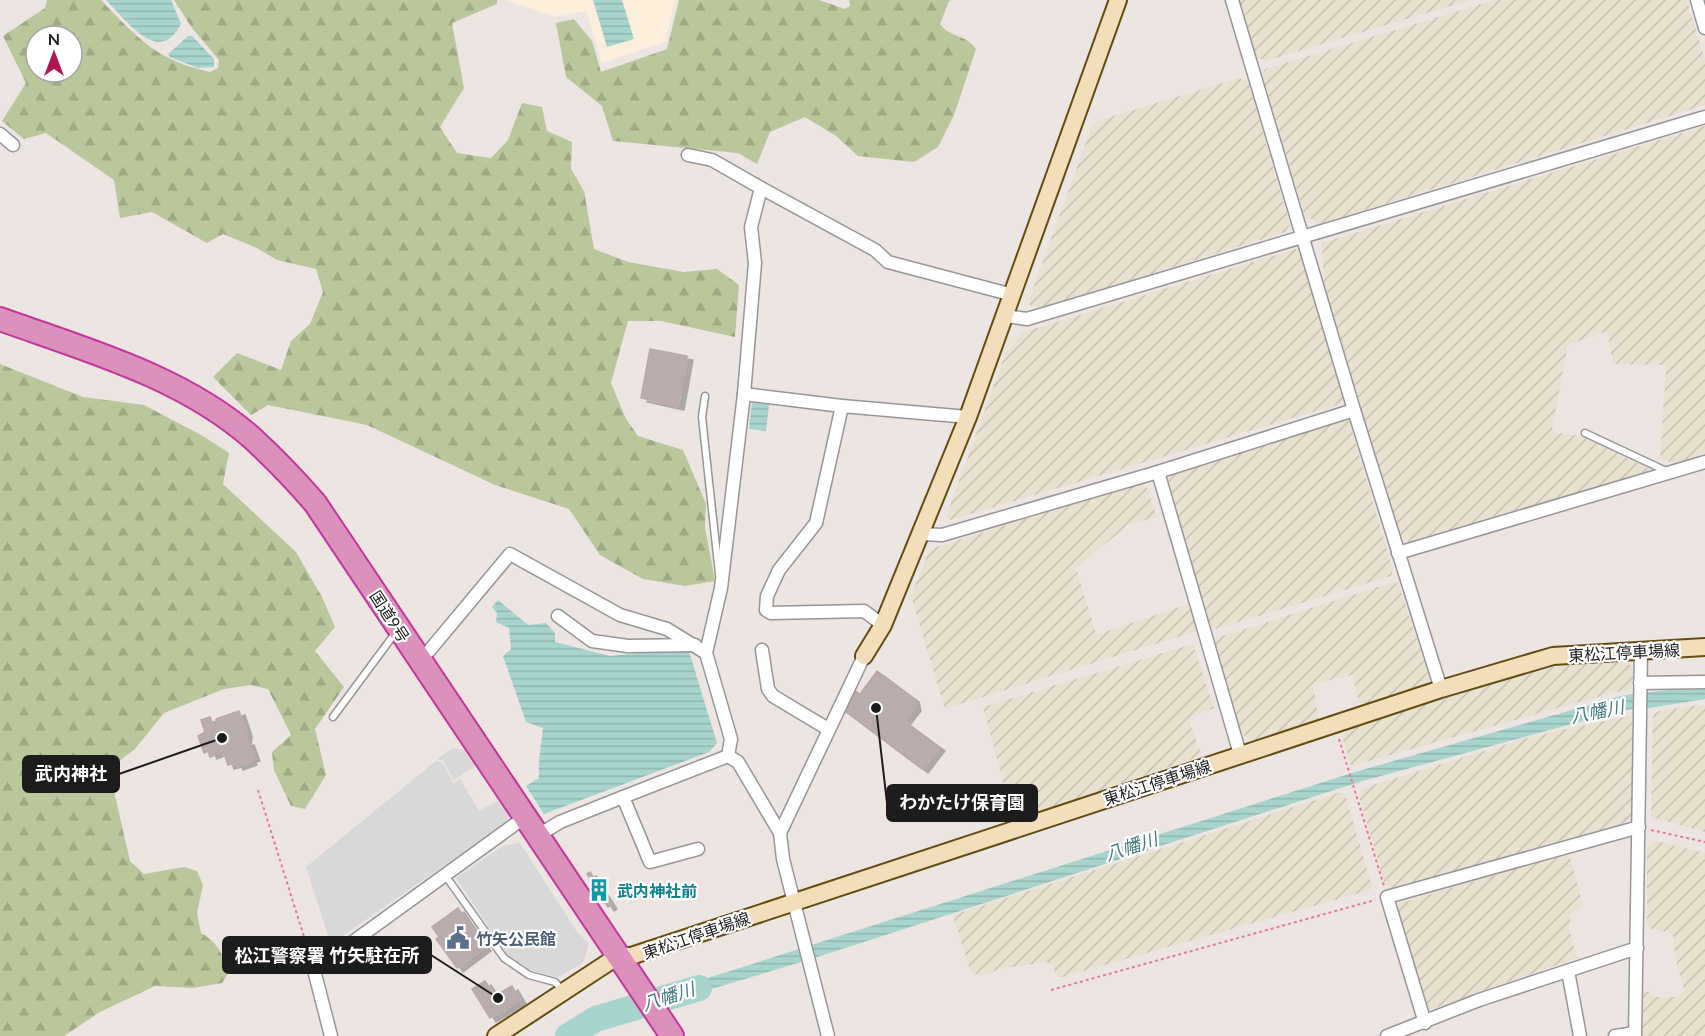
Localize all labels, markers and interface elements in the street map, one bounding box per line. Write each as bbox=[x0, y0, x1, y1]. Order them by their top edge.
north arrow bbox=[24, 24, 84, 84]
text: N bbox=[48, 29, 60, 48]
street label: 国道9号 bbox=[366, 587, 414, 645]
street label: 東松江停車場線 bbox=[1568, 640, 1680, 664]
water label: 八幡川 bbox=[1568, 695, 1628, 727]
callout: 武内神社 bbox=[23, 756, 119, 792]
street label: 東松江停車場線 bbox=[1101, 756, 1213, 808]
text: 武内神社 bbox=[35, 762, 107, 784]
callout: わかたけ保育園 bbox=[887, 785, 1037, 821]
text: わかたけ保育園 bbox=[899, 791, 1025, 813]
water label: 八幡川 bbox=[1102, 827, 1162, 865]
building icon: 武内神社前 bbox=[586, 877, 612, 903]
place label: 武内神社前 bbox=[617, 881, 697, 900]
street label: 東松江停車場線 bbox=[640, 908, 752, 962]
public building icon: 竹矢公民館 bbox=[445, 925, 471, 951]
place label: 竹矢公民館 bbox=[476, 929, 556, 948]
callout: 松江警察署 竹矢駐在所 bbox=[223, 937, 431, 973]
text: 松江警察署 竹矢駐在所 bbox=[235, 944, 419, 966]
water label: 八幡川 bbox=[639, 977, 699, 1015]

